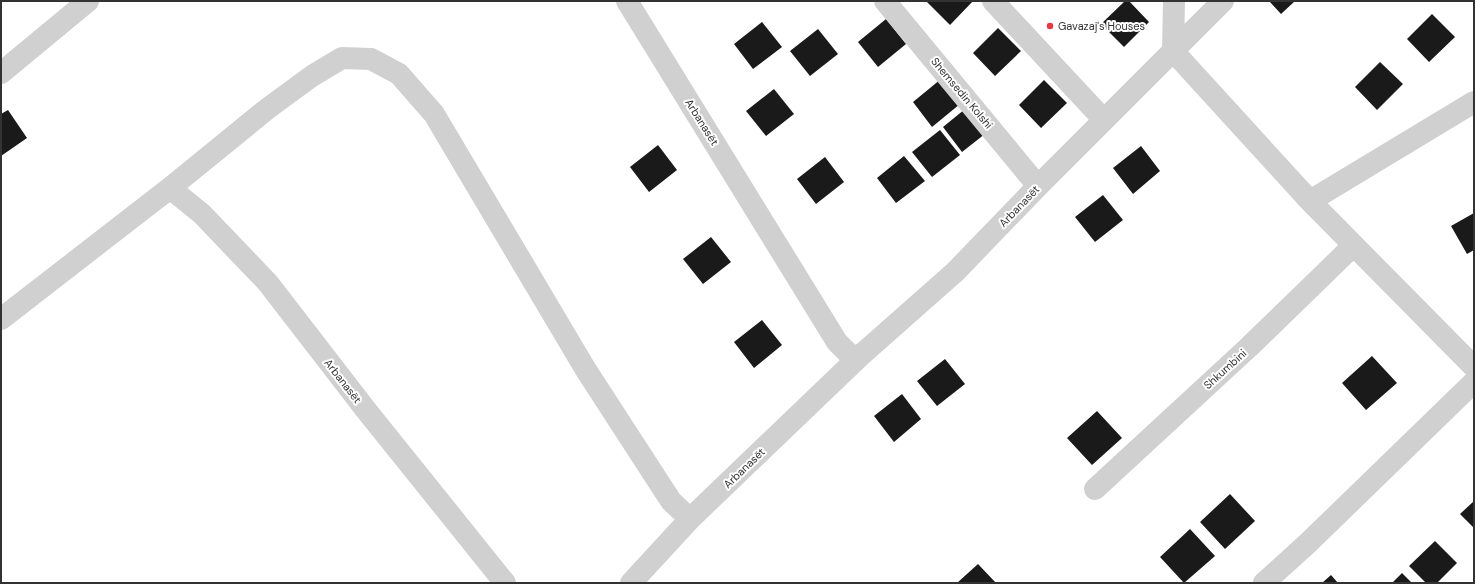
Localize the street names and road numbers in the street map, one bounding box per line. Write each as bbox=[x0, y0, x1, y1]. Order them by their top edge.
street label: Shemsedin Kolshi bbox=[928, 54, 996, 132]
street label: Arbanasët bbox=[682, 96, 722, 148]
street label: Arbanasët bbox=[996, 182, 1042, 230]
street label: Shkumbini bbox=[1201, 346, 1249, 392]
street label: Arbanasët bbox=[321, 356, 365, 406]
street label: Arbanasët bbox=[720, 445, 768, 491]

